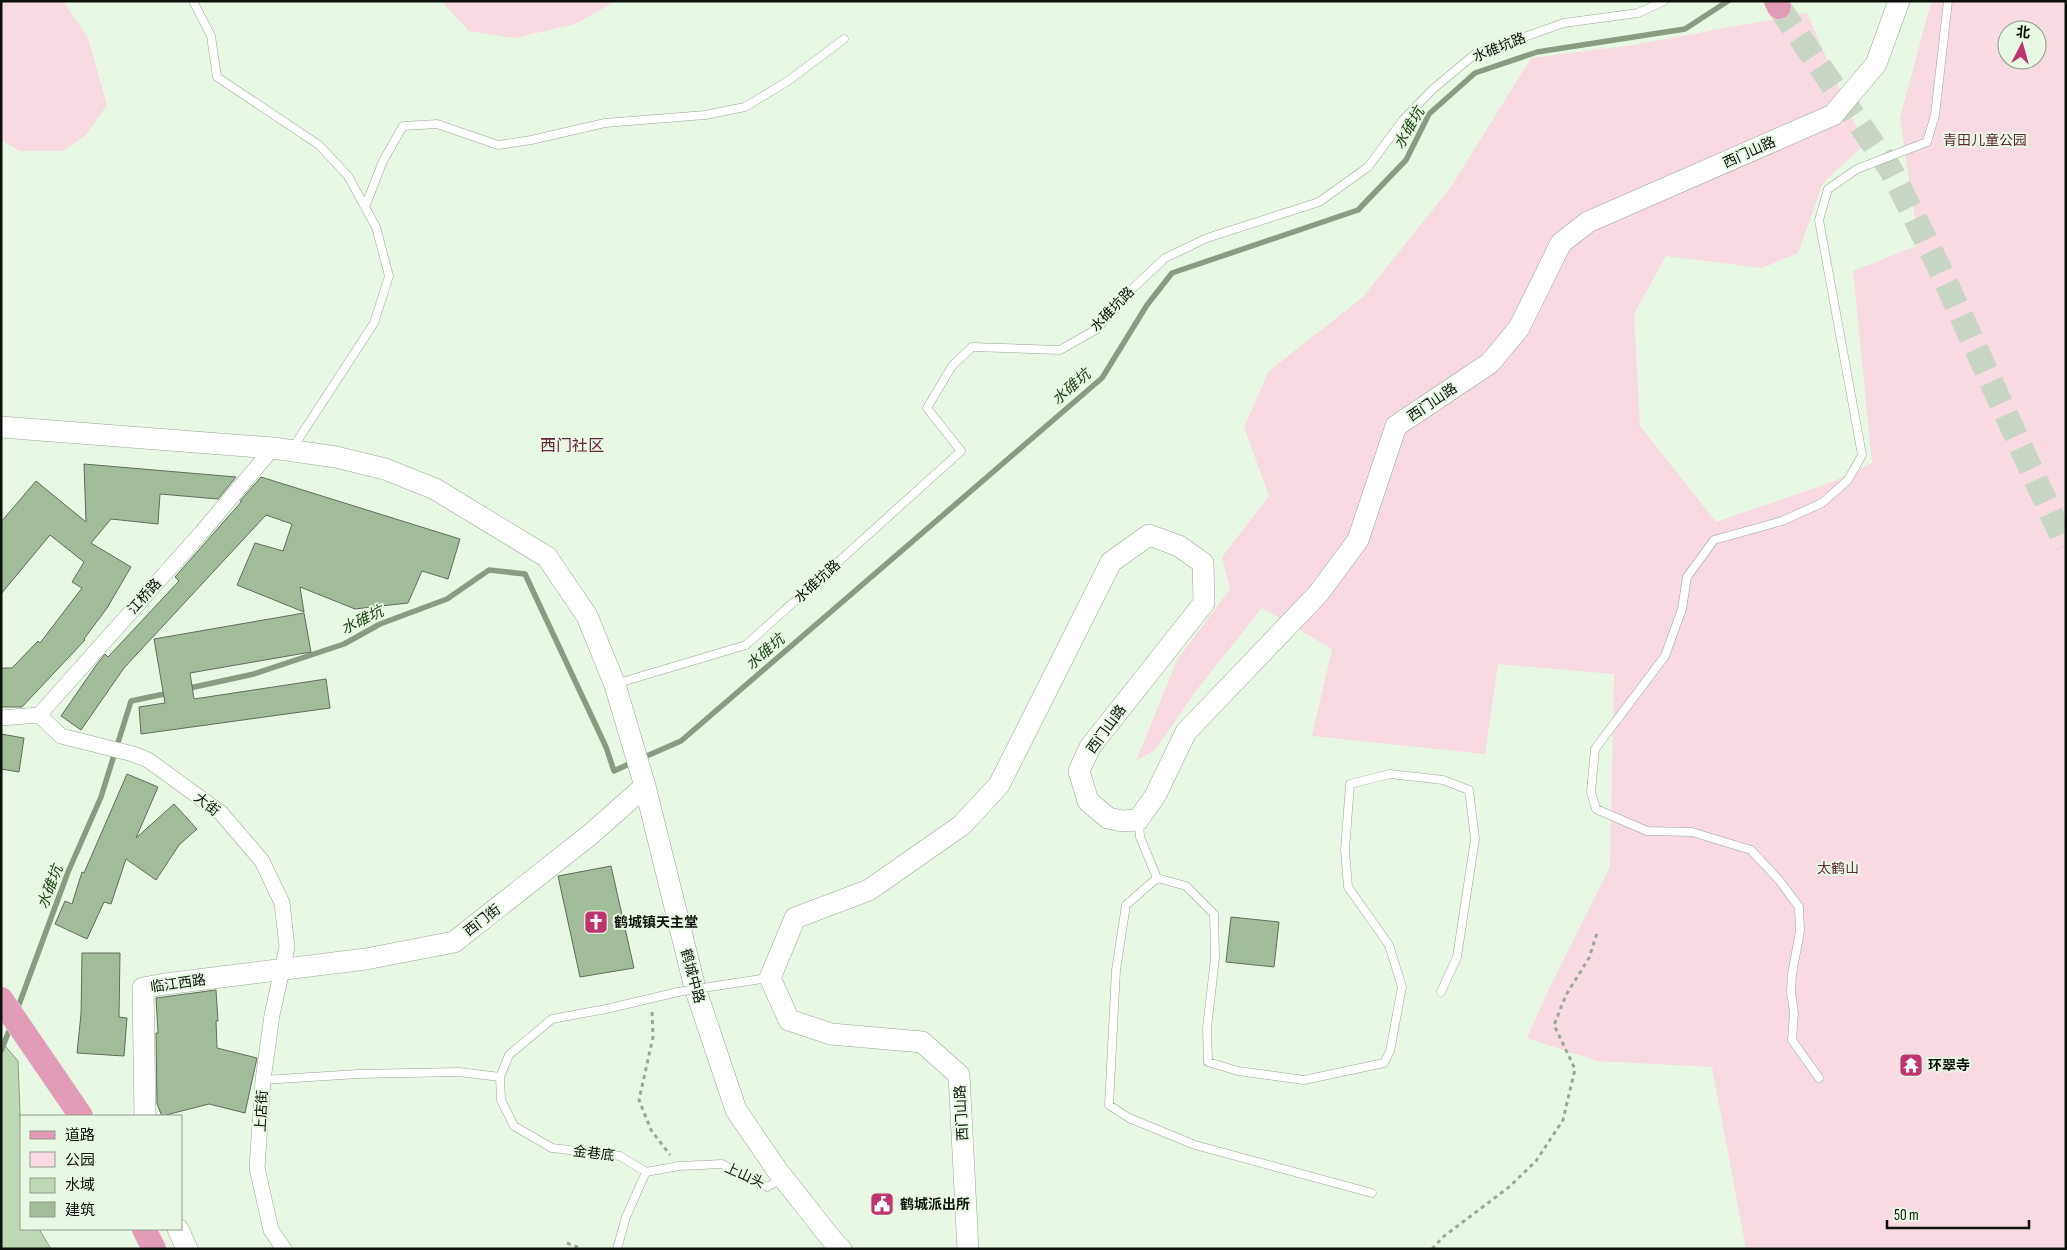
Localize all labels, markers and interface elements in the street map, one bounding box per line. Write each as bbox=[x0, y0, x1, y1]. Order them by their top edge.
north arrow bbox=[1997, 20, 2047, 70]
text: 北 bbox=[2015, 23, 2031, 42]
street label: 水碓坑路 bbox=[1470, 29, 1528, 66]
water label: 水碓坑 bbox=[1390, 102, 1430, 152]
park label: 青田儿童公园 bbox=[1943, 132, 2027, 149]
street label: 西门山路 bbox=[1720, 133, 1778, 172]
street label: 水碓坑路 bbox=[1087, 283, 1138, 335]
water label: 水碓坑 bbox=[1048, 364, 1096, 409]
street label: 西门山路 bbox=[1404, 380, 1460, 425]
district label: 西门社区 bbox=[540, 437, 604, 456]
street label: 水碓坑路 bbox=[791, 556, 844, 606]
street label: 江桥路 bbox=[124, 575, 165, 618]
water label: 水碓坑 bbox=[338, 601, 388, 639]
water label: 水碓坑 bbox=[742, 629, 790, 674]
street label: 西门山路 bbox=[1083, 702, 1130, 757]
street label: 大街 bbox=[190, 789, 223, 820]
park label: 太鹤山 bbox=[1817, 860, 1859, 877]
water label: 水碓坑 bbox=[34, 861, 68, 912]
street label: 西门街 bbox=[461, 901, 504, 940]
church icon: 鹤城镇天主堂 bbox=[583, 909, 609, 935]
place label: 鹤城镇天主堂 bbox=[614, 914, 698, 931]
street label: 鹤城中路 bbox=[677, 947, 708, 1005]
street label: 临江西路 bbox=[149, 971, 207, 996]
temple icon: 环翠寺 bbox=[1898, 1052, 1924, 1078]
place label: 环翠寺 bbox=[1928, 1057, 1970, 1074]
street label: 西门山路 bbox=[952, 1085, 971, 1141]
street label: 上店街 bbox=[252, 1090, 271, 1132]
legend bbox=[20, 1115, 182, 1230]
text: 道路 bbox=[65, 1126, 95, 1145]
street label: 金巷底 bbox=[572, 1143, 616, 1164]
text: 公园 bbox=[65, 1151, 95, 1170]
street label: 上山头 bbox=[722, 1159, 767, 1192]
text: 水域 bbox=[65, 1176, 95, 1195]
public building icon: 鹤城派出所 bbox=[869, 1191, 895, 1217]
place label: 鹤城派出所 bbox=[900, 1196, 970, 1213]
scale bar bbox=[1887, 1198, 2030, 1230]
text: 建筑 bbox=[65, 1201, 95, 1220]
text: 50 m bbox=[1894, 1206, 1919, 1225]

